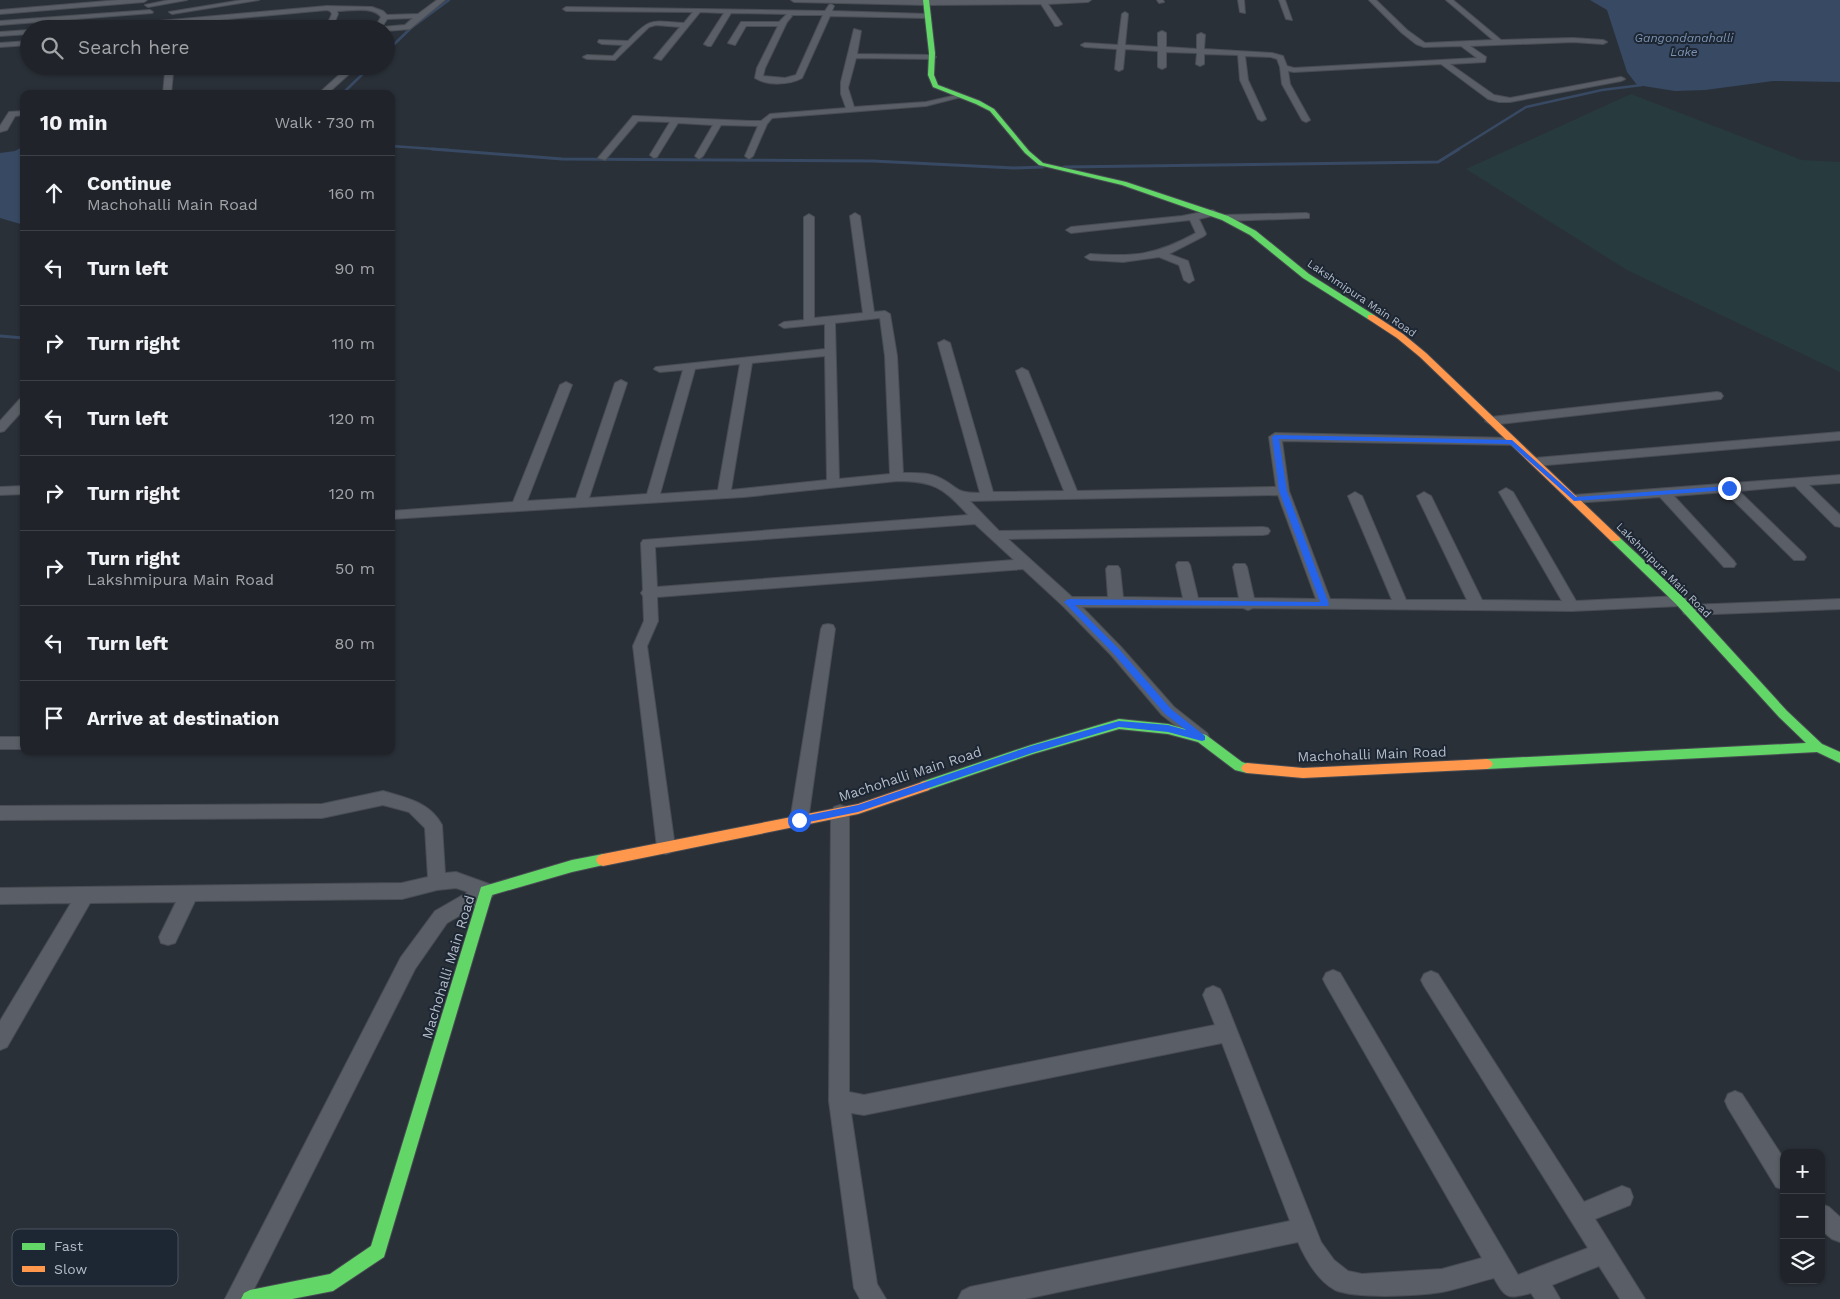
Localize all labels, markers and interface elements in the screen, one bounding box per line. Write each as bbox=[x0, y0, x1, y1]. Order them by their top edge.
search box bbox=[20, 20, 395, 75]
water label: Gangondanahalli Lake bbox=[1635, 31, 1734, 59]
icon: search bbox=[38, 34, 66, 62]
text: Search here bbox=[78, 36, 189, 59]
text: 10 min bbox=[40, 110, 107, 135]
text: Walk · 730 m bbox=[275, 113, 375, 132]
text: Continue bbox=[87, 172, 171, 195]
icon: ahead bbox=[40, 179, 68, 207]
text: 160 m bbox=[328, 184, 375, 203]
text: Machohalli Main Road bbox=[87, 195, 258, 214]
icon: left bbox=[40, 254, 68, 282]
text: Turn left bbox=[87, 257, 168, 280]
street label: Lakshmipura Main Road bbox=[1305, 257, 1419, 340]
text: 90 m bbox=[334, 259, 375, 278]
icon: right bbox=[40, 329, 68, 357]
text: Turn right bbox=[87, 332, 180, 355]
text: 110 m bbox=[332, 334, 375, 353]
icon: left bbox=[40, 404, 68, 432]
text: Turn left bbox=[87, 407, 168, 430]
text: 120 m bbox=[329, 409, 375, 428]
route end bbox=[1718, 477, 1741, 500]
icon: right bbox=[40, 479, 68, 507]
text: Turn right bbox=[87, 482, 180, 505]
text: 120 m bbox=[329, 484, 375, 503]
street label: Lakshmipura Main Road bbox=[1614, 520, 1714, 620]
text: Turn right bbox=[87, 547, 180, 570]
icon: right bbox=[40, 554, 68, 582]
text: 50 m bbox=[335, 559, 375, 578]
text: Lakshmipura Main Road bbox=[87, 570, 274, 589]
icon: left bbox=[40, 629, 68, 657]
text: Turn left bbox=[87, 632, 168, 655]
text: 80 m bbox=[334, 634, 375, 653]
icon: arrive bbox=[40, 704, 68, 732]
text: Arrive at destination bbox=[87, 707, 279, 730]
street label: Machohalli Main Road bbox=[836, 743, 984, 805]
street label: Machohalli Main Road bbox=[1297, 743, 1447, 765]
route start bbox=[788, 809, 811, 832]
street label: Machohalli Main Road bbox=[418, 893, 478, 1041]
map controls bbox=[1780, 1149, 1825, 1284]
button: + bbox=[1780, 1149, 1825, 1194]
button: − bbox=[1780, 1194, 1825, 1239]
legend bbox=[12, 1229, 178, 1286]
text: Fast bbox=[54, 1238, 83, 1254]
button: layers bbox=[1780, 1239, 1825, 1284]
text: Slow bbox=[54, 1261, 87, 1277]

